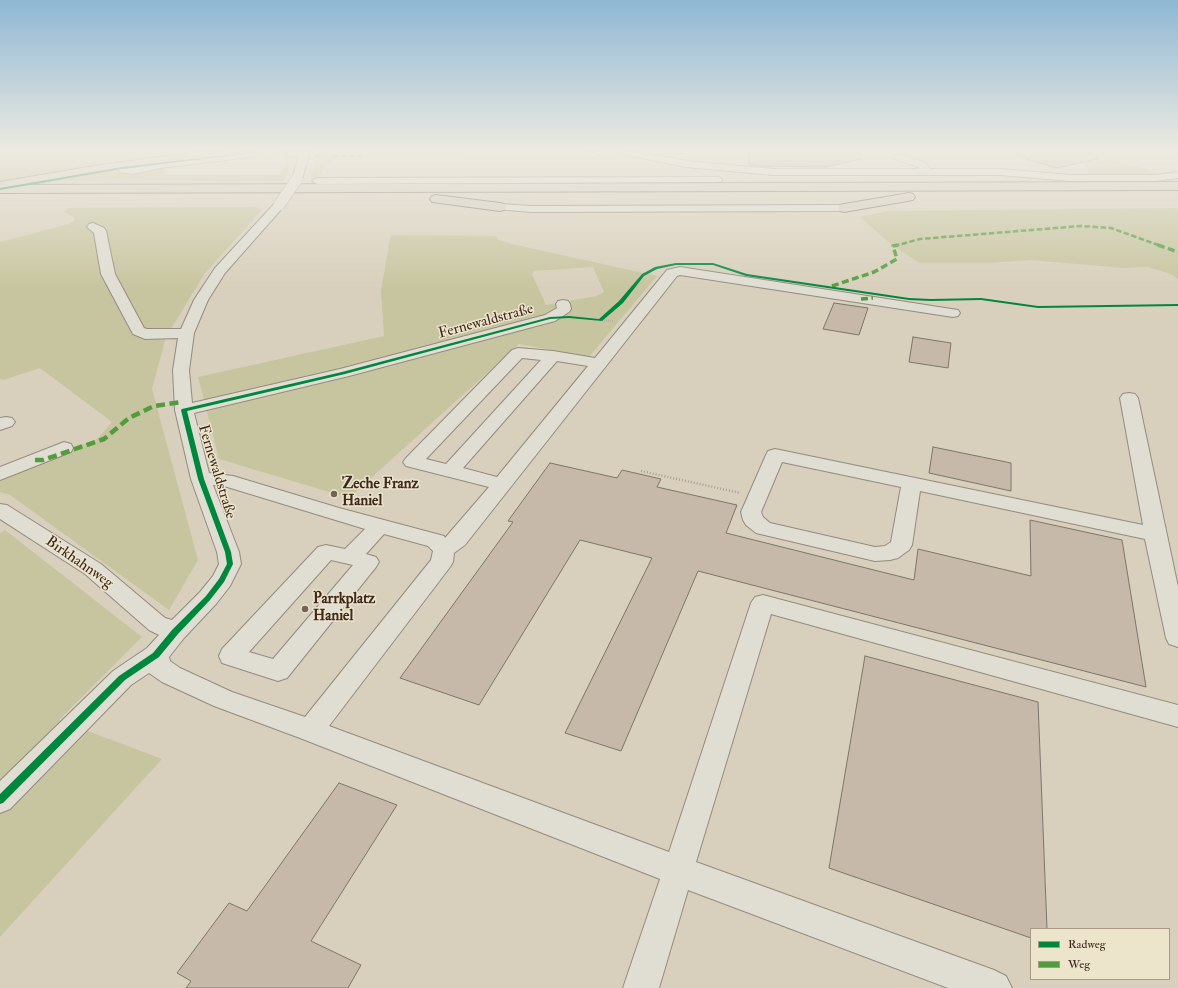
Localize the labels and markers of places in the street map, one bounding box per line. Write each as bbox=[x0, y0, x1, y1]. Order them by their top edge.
place label: Zeche Franz Haniel bbox=[342, 476, 419, 511]
marker: Zeche Franz Haniel bbox=[329, 489, 339, 499]
place label: Parrkplatz Haniel bbox=[313, 591, 375, 626]
marker: Parrkplatz Haniel bbox=[300, 604, 310, 614]

